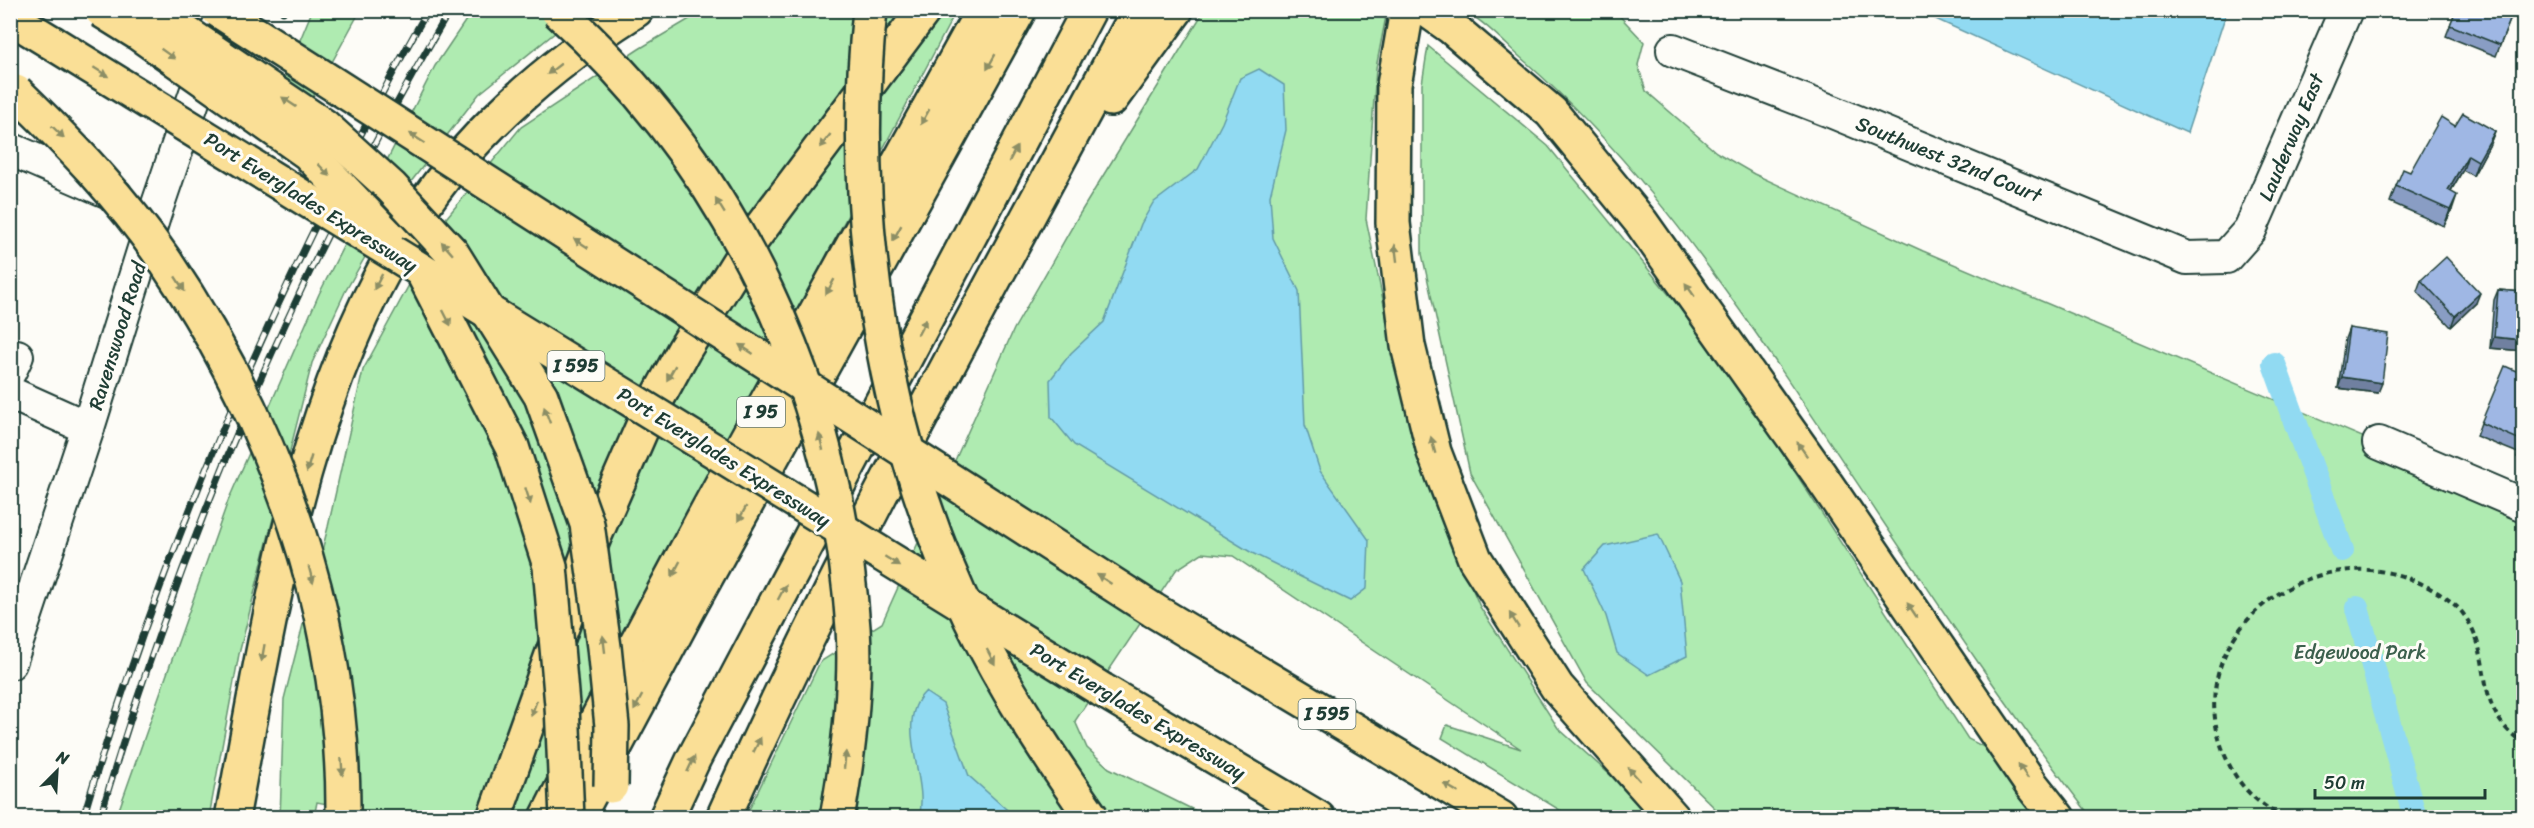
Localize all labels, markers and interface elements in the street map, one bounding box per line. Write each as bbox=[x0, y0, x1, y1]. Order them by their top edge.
one-way arrow bbox=[159, 48, 175, 60]
one-way arrow bbox=[986, 54, 996, 71]
one-way arrow bbox=[547, 62, 562, 74]
one-way arrow bbox=[93, 67, 109, 78]
street label: Lauderway East bbox=[2249, 67, 2335, 207]
one-way arrow bbox=[281, 97, 297, 108]
street label: Southwest 32nd Court bbox=[1850, 106, 2048, 213]
one-way arrow bbox=[920, 109, 930, 126]
street label: Port Everglades Expressway bbox=[197, 122, 425, 283]
one-way arrow bbox=[50, 125, 64, 139]
one-way arrow bbox=[409, 133, 425, 144]
one-way arrow bbox=[819, 133, 832, 149]
one-way arrow bbox=[1008, 145, 1018, 162]
one-way arrow bbox=[317, 162, 331, 177]
one-way arrow bbox=[715, 198, 726, 214]
one-way arrow bbox=[892, 225, 902, 242]
one-way arrow bbox=[573, 238, 590, 249]
one-way arrow bbox=[441, 241, 454, 256]
one-way arrow bbox=[1392, 244, 1401, 263]
street label: Ravenswood Road bbox=[78, 256, 157, 415]
one-way arrow bbox=[373, 274, 383, 291]
one-way arrow bbox=[174, 276, 185, 292]
one-way arrow bbox=[825, 279, 835, 296]
one-way arrow bbox=[1685, 282, 1696, 298]
one-way arrow bbox=[443, 310, 452, 327]
one-way arrow bbox=[917, 318, 927, 335]
one-way arrow bbox=[737, 343, 754, 354]
road number: I 595 bbox=[548, 351, 604, 381]
one-way arrow bbox=[666, 365, 676, 382]
street label: Port Everglades Expressway bbox=[610, 377, 838, 538]
road number: I 95 bbox=[737, 397, 785, 427]
one-way arrow bbox=[542, 405, 552, 423]
one-way arrow bbox=[816, 433, 826, 451]
one-way arrow bbox=[1427, 435, 1437, 454]
one-way arrow bbox=[1796, 442, 1808, 458]
one-way arrow bbox=[304, 455, 313, 473]
one-way arrow bbox=[523, 487, 533, 505]
one-way arrow bbox=[736, 506, 747, 522]
one-way arrow bbox=[884, 555, 900, 566]
one-way arrow bbox=[671, 561, 681, 578]
one-way arrow bbox=[306, 566, 316, 584]
one-way arrow bbox=[1096, 573, 1112, 584]
one-way arrow bbox=[777, 583, 787, 600]
one-way arrow bbox=[1907, 602, 1918, 618]
one-way arrow bbox=[1509, 612, 1520, 629]
street label: Port Everglades Expressway bbox=[1023, 633, 1253, 790]
one-way arrow bbox=[599, 634, 608, 653]
park label: Edgewood Park bbox=[2294, 635, 2426, 670]
one-way arrow bbox=[258, 644, 267, 663]
one-way arrow bbox=[986, 649, 996, 666]
one-way arrow bbox=[633, 695, 643, 712]
road number: I 595 bbox=[1298, 699, 1356, 729]
one-way arrow bbox=[529, 700, 539, 718]
one-way arrow bbox=[752, 737, 761, 754]
north arrow bbox=[27, 741, 87, 801]
text: N bbox=[51, 742, 75, 774]
one-way arrow bbox=[840, 750, 850, 769]
one-way arrow bbox=[687, 756, 696, 773]
one-way arrow bbox=[337, 758, 347, 777]
scale bar bbox=[2315, 762, 2484, 800]
one-way arrow bbox=[2017, 763, 2028, 779]
one-way arrow bbox=[1628, 767, 1641, 782]
text: 50 m bbox=[2324, 767, 2365, 799]
one-way arrow bbox=[1443, 782, 1459, 793]

